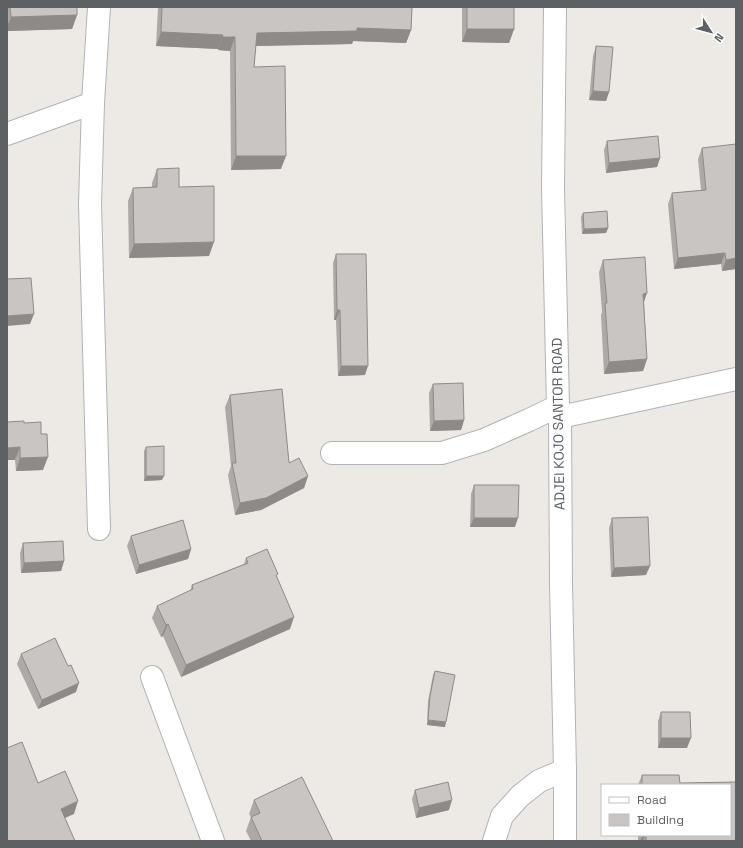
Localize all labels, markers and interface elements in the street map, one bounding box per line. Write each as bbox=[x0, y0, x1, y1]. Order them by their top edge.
north arrow bbox=[691, 12, 731, 52]
text: N bbox=[711, 31, 727, 45]
street label: ADJEI KOJO SANTOR ROAD bbox=[547, 338, 569, 510]
legend bbox=[601, 784, 731, 836]
text: Road bbox=[637, 792, 666, 808]
text: Building bbox=[637, 812, 684, 828]

